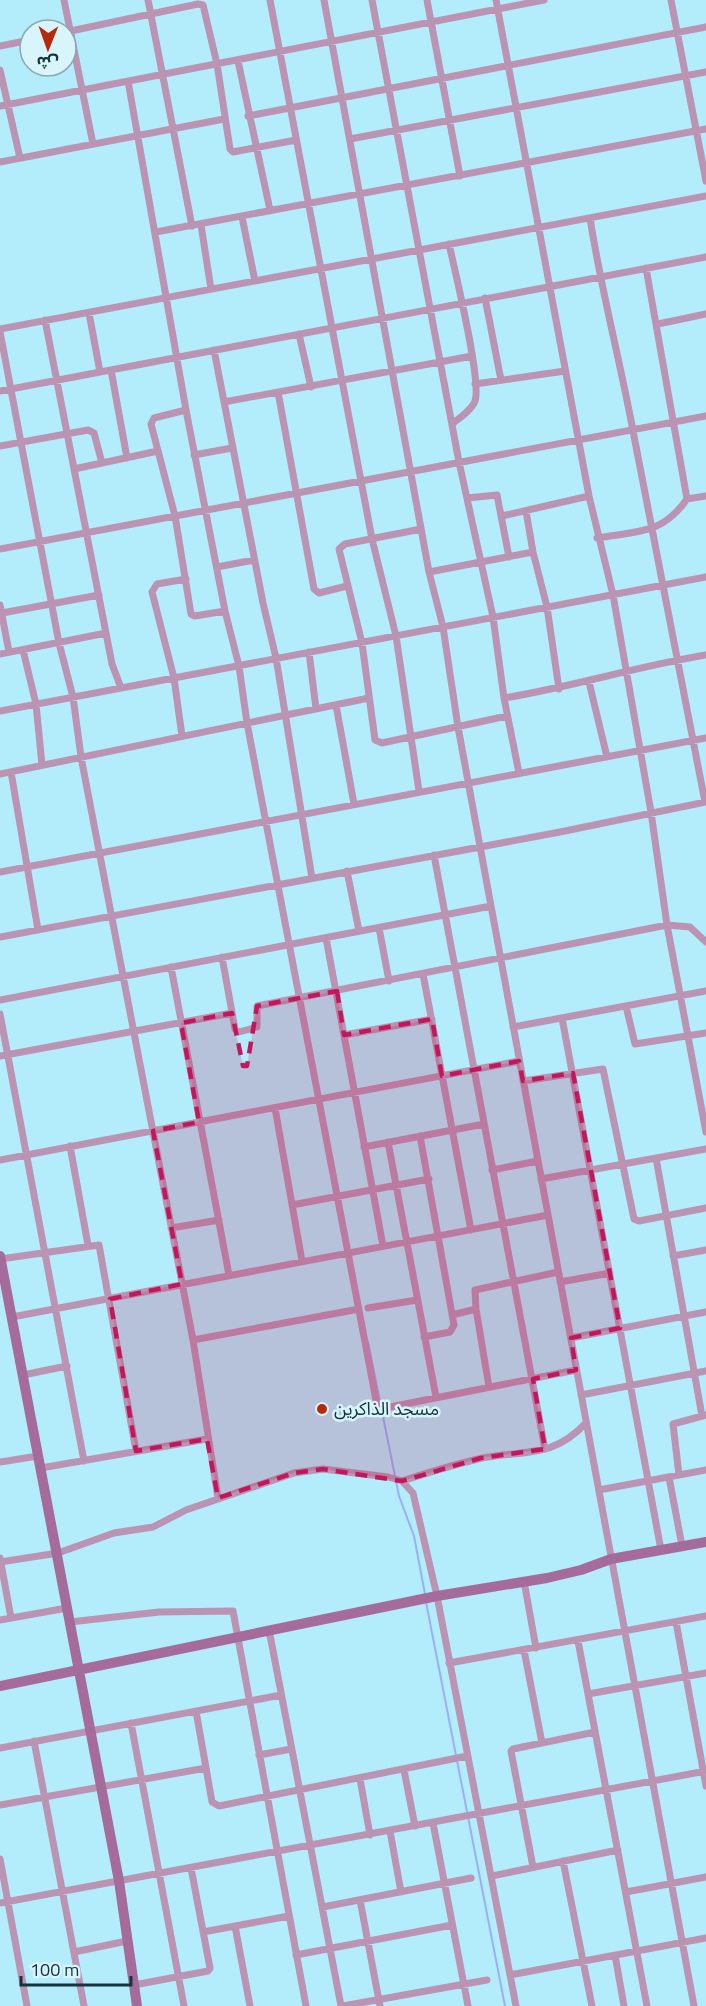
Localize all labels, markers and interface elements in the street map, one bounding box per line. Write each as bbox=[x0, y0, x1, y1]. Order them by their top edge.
north arrow bbox=[18, 18, 78, 78]
text: ش bbox=[36, 51, 59, 75]
place label: مسجد الذاكرين bbox=[334, 1395, 439, 1422]
marker: مسجد الذاكرين bbox=[315, 1402, 329, 1416]
scale bar bbox=[21, 1949, 130, 1987]
text: 100 m bbox=[30, 1956, 79, 1983]

